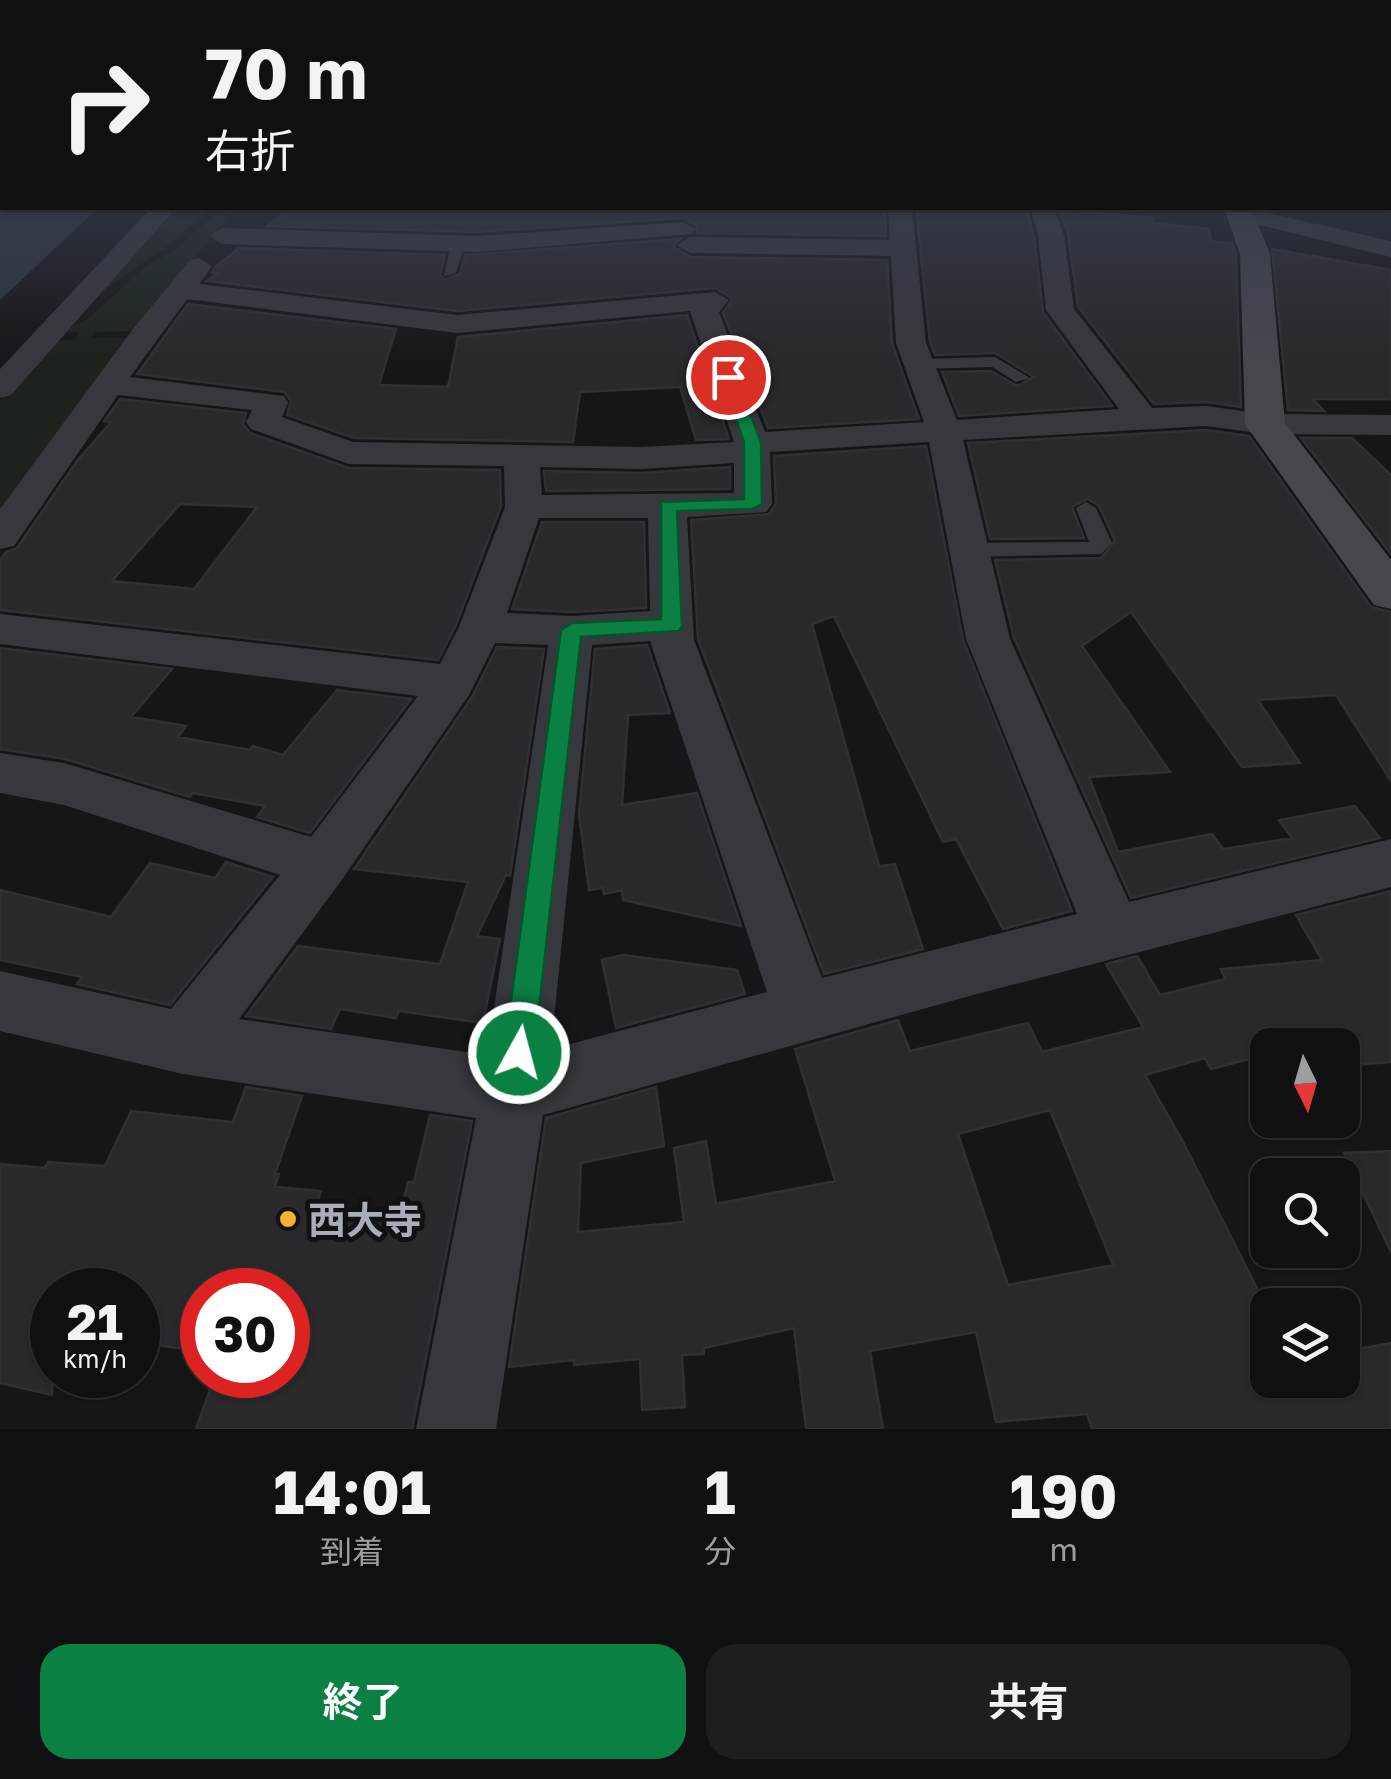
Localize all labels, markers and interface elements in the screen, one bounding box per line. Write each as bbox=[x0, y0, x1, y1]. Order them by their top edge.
text: 70 m bbox=[205, 30, 367, 114]
icon: right bbox=[40, 40, 170, 170]
text: 右折 bbox=[205, 123, 295, 177]
pin bbox=[686, 335, 771, 420]
icon: arrive bbox=[701, 350, 756, 405]
position arrow bbox=[467, 1001, 571, 1105]
north arrow bbox=[1250, 1028, 1360, 1138]
map controls bbox=[1250, 1028, 1360, 1398]
button: search bbox=[1250, 1158, 1360, 1268]
place label: 西大寺 bbox=[308, 1197, 422, 1242]
marker: 西大寺 bbox=[277, 1208, 299, 1230]
speed limit sign: 30 bbox=[180, 1268, 310, 1398]
button: layers bbox=[1250, 1288, 1360, 1398]
text: 21 bbox=[67, 1291, 123, 1351]
text: km/h bbox=[63, 1343, 127, 1374]
text: 14:01 bbox=[273, 1455, 431, 1527]
text: 1 bbox=[705, 1455, 736, 1527]
text: 190 bbox=[1010, 1459, 1118, 1531]
text: m bbox=[1049, 1530, 1078, 1568]
text: 到着 bbox=[320, 1532, 384, 1570]
text: 分 bbox=[704, 1532, 736, 1570]
button: 終了 bbox=[40, 1644, 686, 1759]
button: 共有 bbox=[706, 1644, 1351, 1759]

